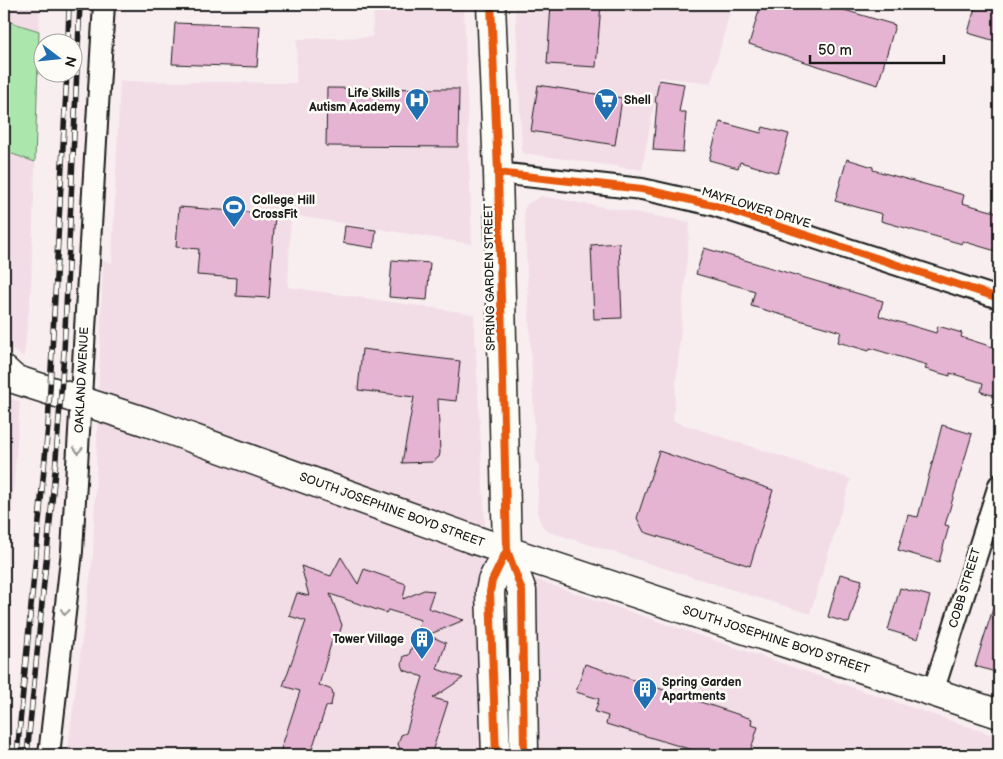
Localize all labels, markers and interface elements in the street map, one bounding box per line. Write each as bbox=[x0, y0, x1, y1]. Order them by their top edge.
north arrow bbox=[32, 32, 82, 82]
scale bar bbox=[810, 32, 944, 64]
text: 50 m bbox=[818, 41, 852, 60]
text: N bbox=[60, 54, 80, 69]
place label: Life Skills Autism Academy bbox=[308, 86, 401, 115]
hospital icon: Life Skills Autism Academy bbox=[404, 87, 430, 121]
supermarket icon: Shell bbox=[593, 87, 619, 121]
place label: Shell bbox=[624, 93, 651, 108]
street label: MAYFLOWER DRIVE bbox=[700, 184, 812, 232]
place label: College Hill CrossFit bbox=[252, 193, 315, 222]
sports icon: College Hill CrossFit bbox=[221, 194, 247, 228]
street label: SPRING GARDEN STREET bbox=[481, 202, 499, 351]
street label: OAKLAND AVENUE bbox=[72, 326, 92, 434]
one-way arrow bbox=[73, 446, 84, 454]
street label: SOUTH JOSEPHINE BOYD STREET bbox=[297, 469, 487, 551]
street label: COBB STREET bbox=[946, 545, 985, 630]
street label: SOUTH JOSEPHINE BOYD STREET bbox=[680, 603, 872, 678]
one-way arrow bbox=[60, 608, 71, 616]
building icon: Tower Village bbox=[409, 626, 435, 660]
place label: Tower Village bbox=[333, 632, 404, 647]
place label: Spring Garden Apartments bbox=[661, 675, 742, 704]
building icon: Spring Garden Apartments bbox=[632, 676, 658, 710]

